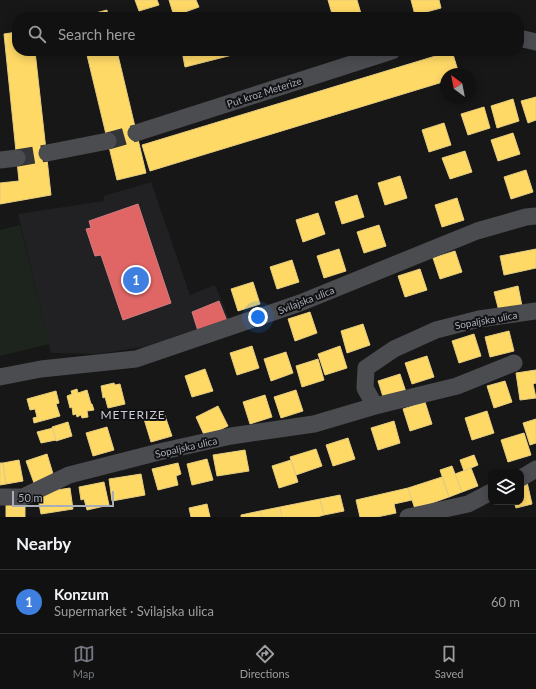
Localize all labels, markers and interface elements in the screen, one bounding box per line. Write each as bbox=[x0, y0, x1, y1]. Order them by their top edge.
search box bbox=[12, 12, 524, 56]
icon: search bbox=[26, 23, 48, 45]
text: Search here bbox=[58, 25, 135, 43]
north arrow bbox=[440, 68, 476, 104]
street label: Put kroz Meterize bbox=[225, 74, 303, 110]
pin: 1 bbox=[123, 265, 149, 295]
street label: Svilajska ulica bbox=[276, 284, 336, 316]
your location bbox=[248, 307, 268, 327]
street label: Sopaljska ulica bbox=[454, 309, 518, 331]
district label: METERIZE bbox=[100, 407, 166, 422]
street label: Sopaljska ulica bbox=[154, 434, 218, 460]
map controls bbox=[488, 469, 524, 505]
button: layers bbox=[488, 469, 524, 505]
scale bar bbox=[12, 489, 114, 508]
text: 50 m bbox=[18, 491, 43, 504]
text: Nearby bbox=[16, 533, 71, 554]
text: Konzum bbox=[54, 585, 109, 603]
text: 1 bbox=[25, 594, 33, 610]
text: 60 m bbox=[491, 594, 520, 610]
text: Supermarket · Svilajska ulica bbox=[54, 603, 214, 619]
tab: Map bbox=[73, 643, 95, 680]
tab: Directions bbox=[240, 643, 289, 680]
tab: Saved bbox=[435, 643, 463, 680]

